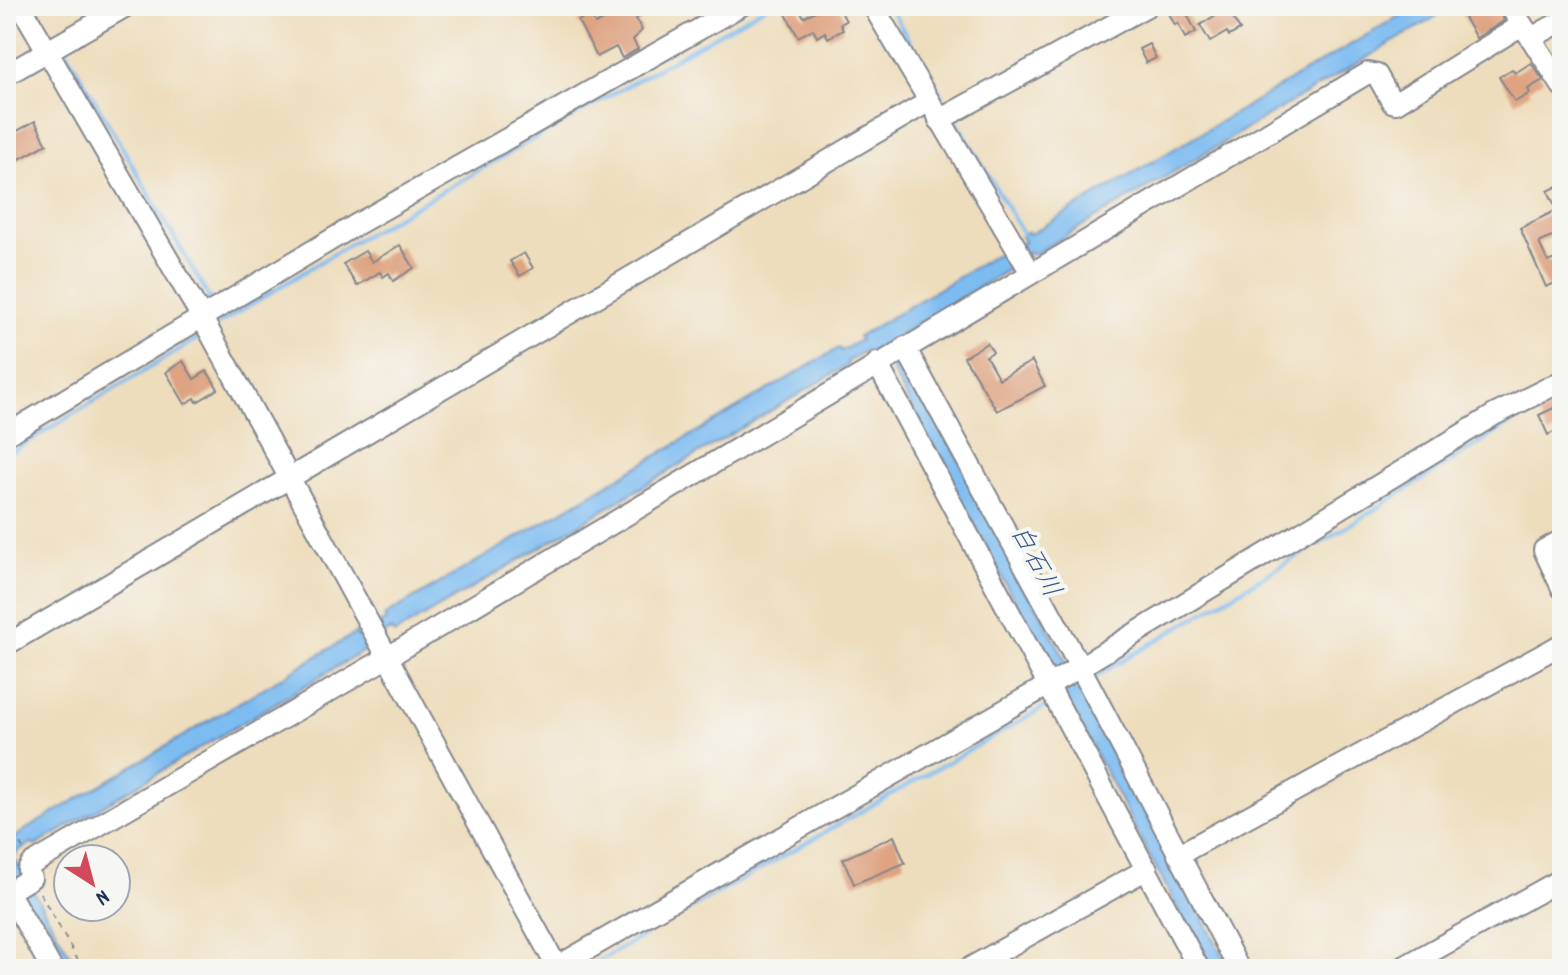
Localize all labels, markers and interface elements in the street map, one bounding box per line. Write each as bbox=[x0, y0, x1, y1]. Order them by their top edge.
water label: 白石川 bbox=[999, 519, 1069, 605]
north arrow bbox=[52, 843, 132, 923]
text: N bbox=[88, 881, 115, 912]

